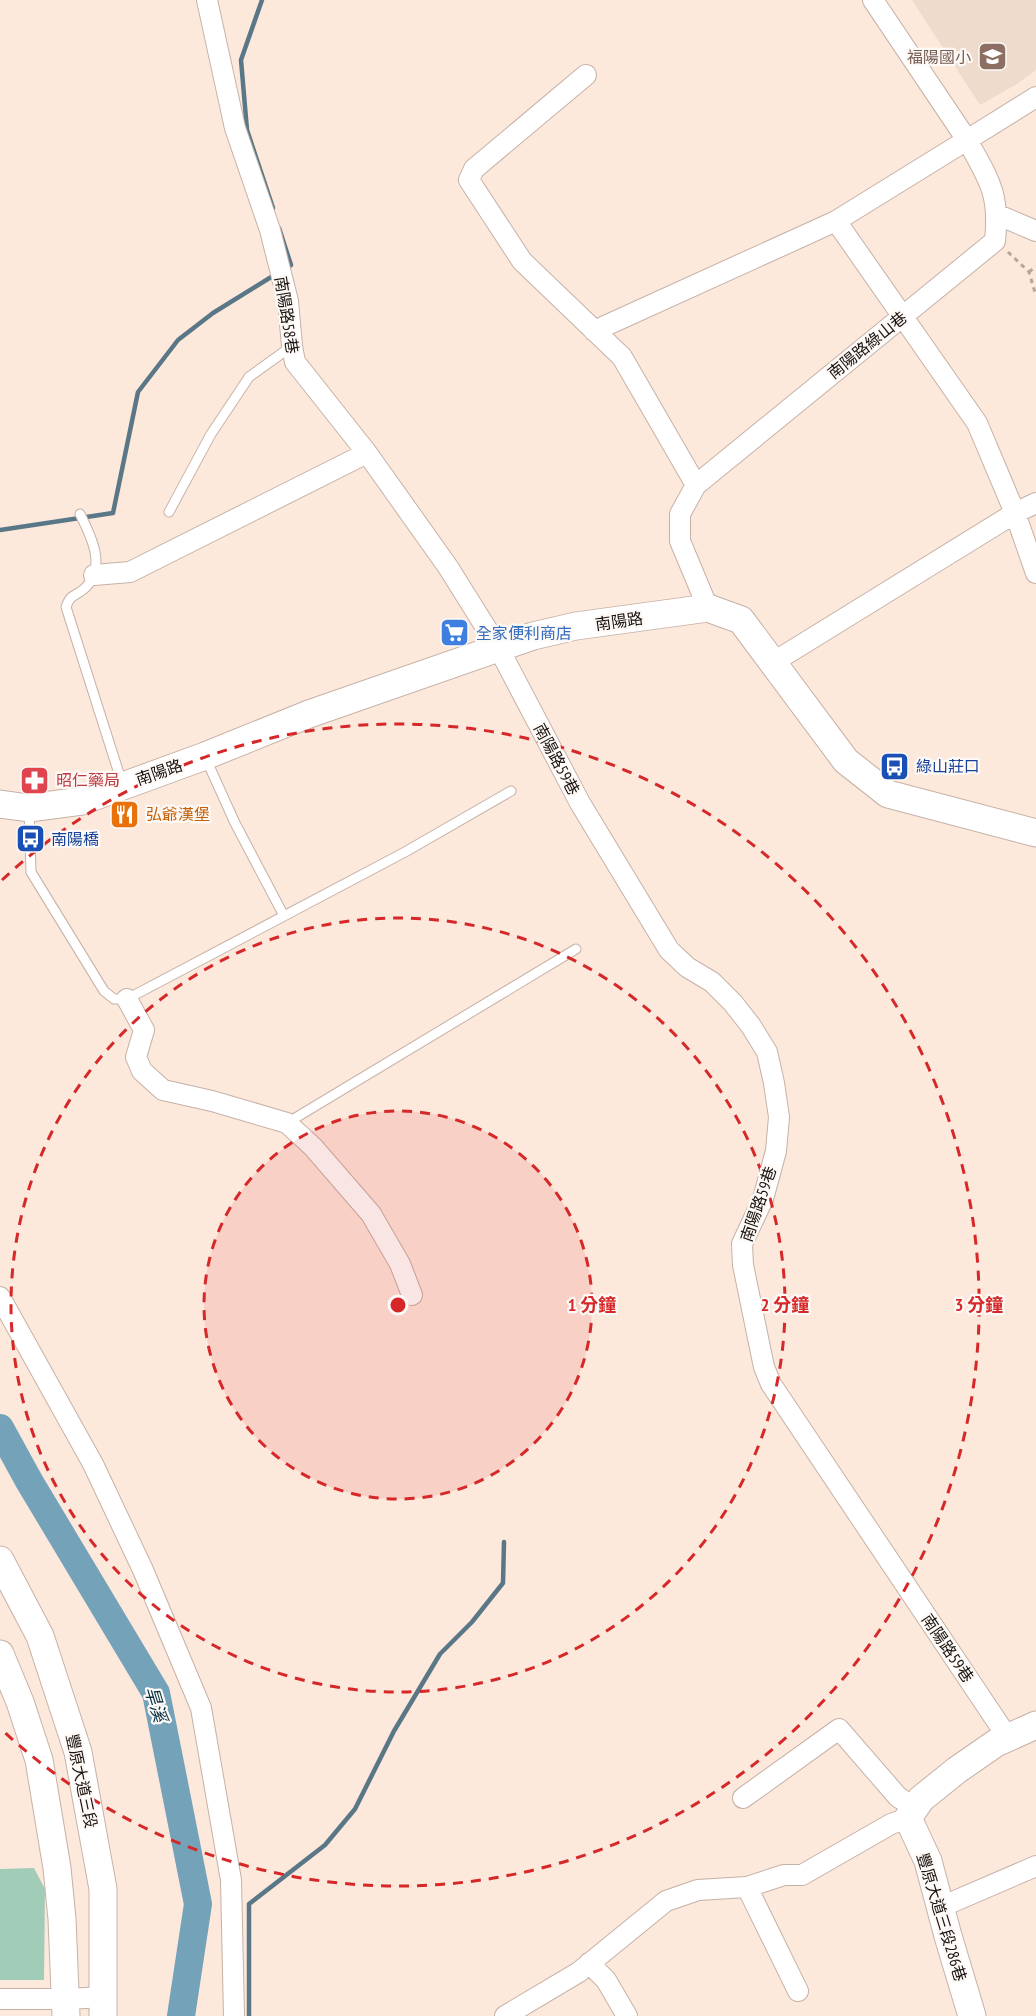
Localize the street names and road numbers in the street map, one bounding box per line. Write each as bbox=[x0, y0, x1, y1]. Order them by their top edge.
street label: 南陽路58巷 bbox=[271, 275, 303, 355]
street label: 南陽路綠山巷 bbox=[823, 307, 911, 383]
street label: 南陽路 bbox=[594, 608, 644, 634]
street label: 南陽路59巷 bbox=[530, 720, 584, 798]
street label: 南陽路 bbox=[133, 755, 185, 789]
street label: 南陽路59巷 bbox=[736, 1164, 780, 1244]
street label: 南陽路59巷 bbox=[918, 1610, 978, 1686]
street label: 豐原大道三段 bbox=[62, 1732, 102, 1830]
street label: 豐原大道三段286巷 bbox=[913, 1850, 971, 1984]

